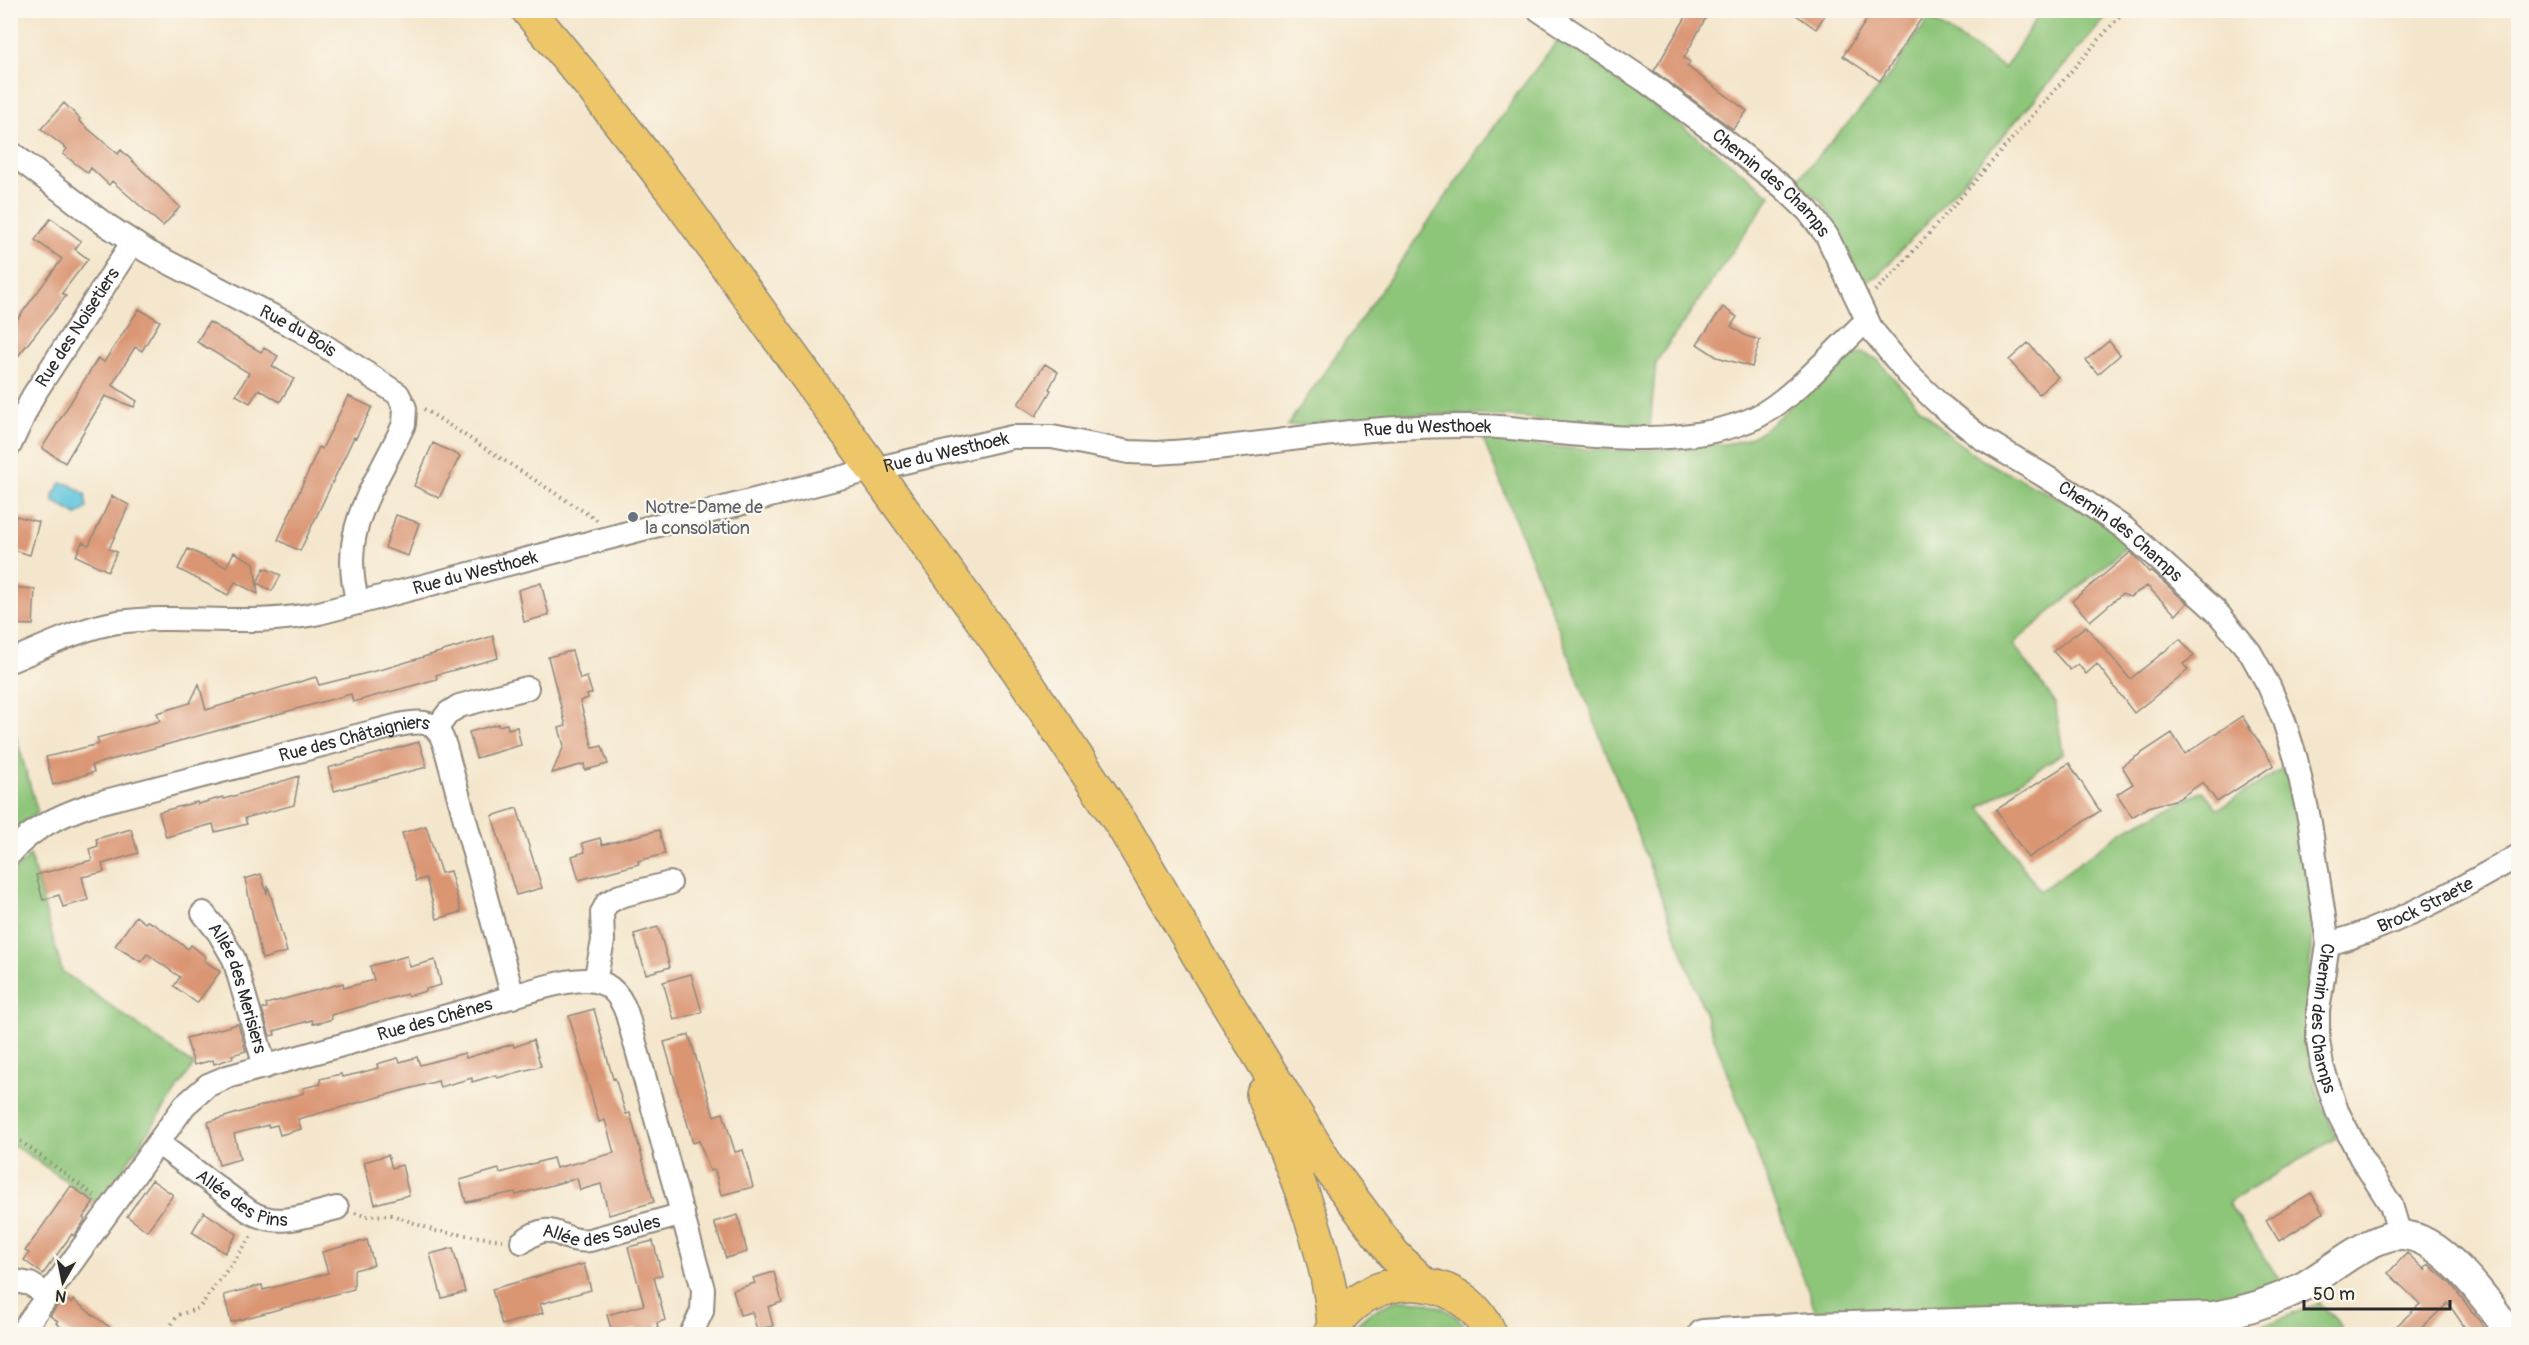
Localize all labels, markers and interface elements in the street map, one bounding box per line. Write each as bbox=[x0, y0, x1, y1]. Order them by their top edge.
street label: Chemin des Champs bbox=[1707, 123, 1835, 241]
street label: Rue des Noisetiers bbox=[30, 263, 125, 391]
street label: Rue du Bois bbox=[256, 300, 341, 362]
street label: Rue du Westhoek bbox=[1362, 414, 1492, 442]
street label: Rue du Westhoek bbox=[881, 427, 1012, 478]
street label: Chemin des Champs bbox=[2054, 476, 2187, 587]
place label: Notre-Dame de la consolation bbox=[645, 496, 763, 540]
marker: Notre-Dame de la consolation bbox=[626, 510, 640, 524]
street label: Rue du Westhoek bbox=[410, 545, 541, 600]
street label: Rue des Châtaigniers bbox=[276, 711, 433, 767]
street label: Brock Straete bbox=[2374, 872, 2477, 938]
street label: Allée des Merisiers bbox=[203, 917, 272, 1056]
street label: Chemin des Champs bbox=[2306, 942, 2342, 1096]
street label: Rue des Chênes bbox=[375, 992, 495, 1046]
street label: Allée des Pins bbox=[191, 1164, 288, 1231]
street label: Allée des Saules bbox=[542, 1209, 663, 1252]
north arrow bbox=[33, 1252, 93, 1312]
scale bar bbox=[2304, 1273, 2450, 1311]
text: 50 m bbox=[2313, 1283, 2355, 1306]
text: N bbox=[54, 1285, 68, 1307]

